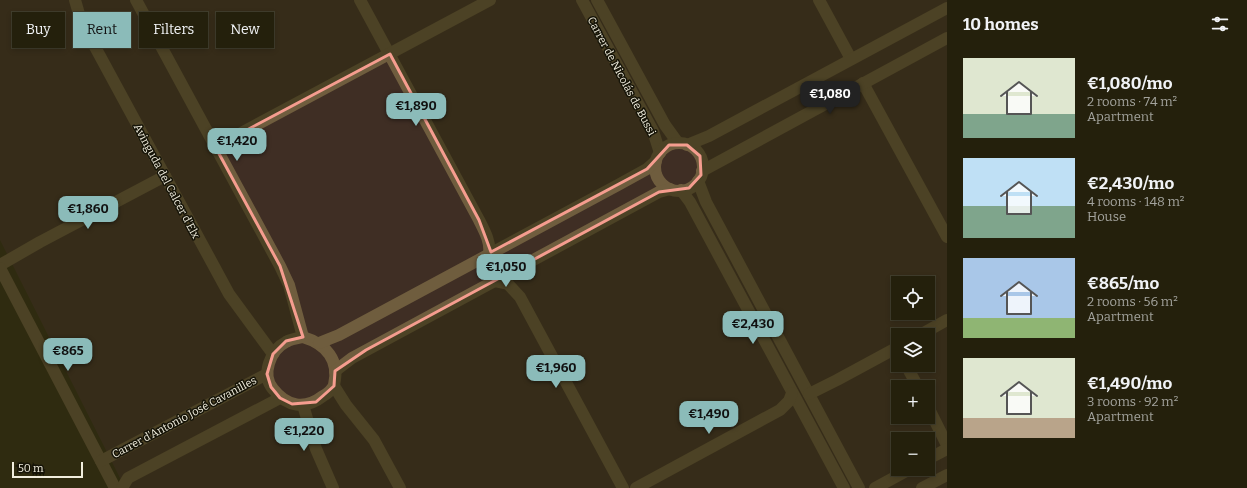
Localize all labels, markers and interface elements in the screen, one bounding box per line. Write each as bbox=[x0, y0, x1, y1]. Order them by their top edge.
chip: Buy bbox=[12, 12, 65, 48]
chip: Rent bbox=[73, 12, 131, 48]
chip: Filters bbox=[139, 12, 208, 48]
chip: New bbox=[216, 12, 274, 48]
icon: filters bbox=[1209, 13, 1231, 35]
text: 10 homes bbox=[963, 14, 1039, 35]
street label: Carrer de Nicolás de Bussi bbox=[585, 15, 659, 138]
text: €1,080/mo bbox=[1087, 73, 1173, 94]
icon: home bbox=[995, 74, 1043, 122]
pin: €1,080 bbox=[797, 81, 863, 115]
text: €1,080 bbox=[809, 86, 851, 101]
pin: €1,890 bbox=[383, 93, 449, 127]
text: 2 rooms · 74 m² bbox=[1087, 94, 1177, 109]
text: €1,890 bbox=[395, 98, 437, 113]
text: Apartment bbox=[1087, 109, 1154, 124]
street label: Avinguda del Calcer d'Elx bbox=[131, 122, 202, 241]
pin: €1,420 bbox=[204, 128, 270, 162]
text: €1,420 bbox=[216, 133, 258, 148]
text: €2,430/mo bbox=[1087, 173, 1174, 194]
icon: home bbox=[995, 174, 1043, 222]
text: 4 rooms · 148 m² bbox=[1087, 194, 1184, 209]
pin: €1,860 bbox=[55, 196, 121, 230]
text: €1,860 bbox=[67, 201, 109, 216]
text: House bbox=[1087, 209, 1126, 224]
pin: €1,050 bbox=[473, 254, 539, 288]
text: €1,050 bbox=[486, 259, 526, 274]
text: €865/mo bbox=[1087, 273, 1159, 294]
icon: home bbox=[995, 274, 1043, 322]
map controls bbox=[891, 276, 935, 476]
button: locate bbox=[891, 276, 935, 320]
text: 2 rooms · 56 m² bbox=[1087, 294, 1178, 309]
text: Apartment bbox=[1087, 309, 1154, 324]
pin: €2,430 bbox=[720, 311, 786, 345]
text: €2,430 bbox=[732, 316, 774, 331]
button: layers bbox=[891, 328, 935, 372]
pin: €865 bbox=[44, 338, 92, 372]
text: €865 bbox=[52, 343, 84, 358]
pin: €1,960 bbox=[523, 355, 589, 389]
text: €1,960 bbox=[535, 360, 577, 375]
text: €1,490/mo bbox=[1087, 373, 1172, 394]
street label: Carrer d'Antonio José Cavanilles bbox=[110, 374, 259, 461]
icon: home bbox=[995, 374, 1043, 422]
button: + bbox=[891, 380, 935, 424]
text: 3 rooms · 92 m² bbox=[1087, 394, 1178, 409]
pin: €1,490 bbox=[676, 401, 742, 435]
text: €1,490 bbox=[688, 406, 730, 421]
text: Apartment bbox=[1087, 409, 1154, 424]
pin: €1,220 bbox=[271, 418, 337, 452]
text: €1,220 bbox=[284, 423, 324, 438]
button: − bbox=[891, 432, 935, 476]
scale bar bbox=[12, 460, 83, 479]
text: 50 m bbox=[18, 462, 44, 475]

